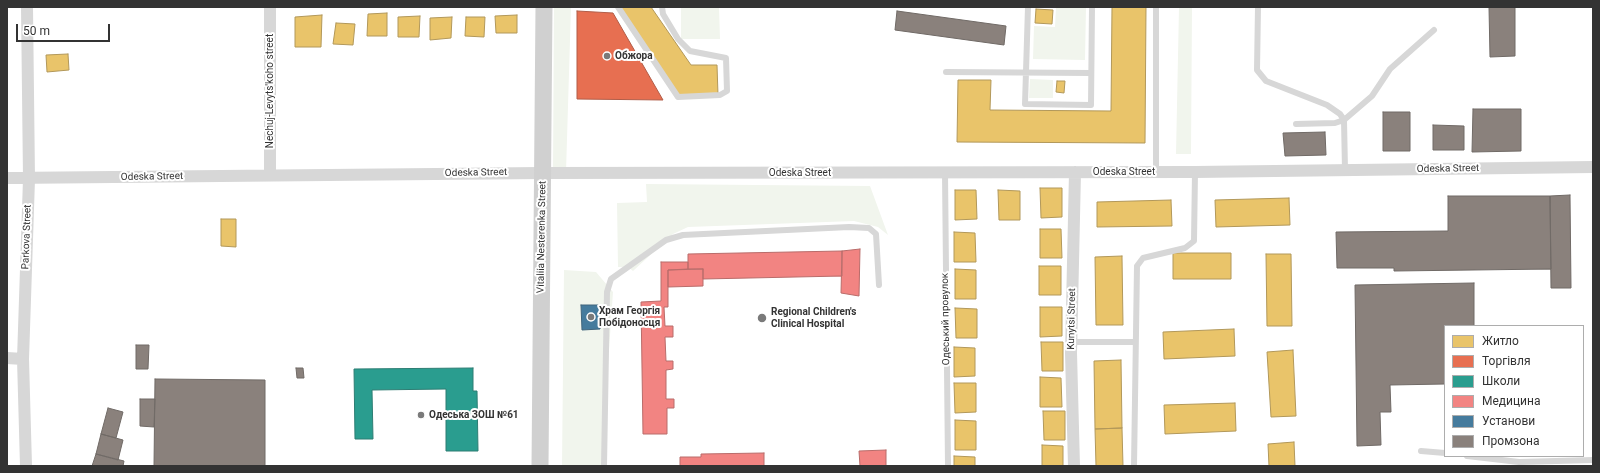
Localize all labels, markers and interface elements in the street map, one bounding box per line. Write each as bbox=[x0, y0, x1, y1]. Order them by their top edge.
scale bar bbox=[18, 16, 112, 42]
text: 50 m bbox=[23, 24, 50, 38]
street label: Nechuj-Levyts'koho street bbox=[264, 34, 276, 148]
place label: Обжора bbox=[615, 50, 653, 62]
marker: Обжора bbox=[602, 51, 612, 61]
street label: Odeska Street bbox=[1417, 162, 1479, 176]
street label: Odeska Street bbox=[445, 166, 507, 180]
street label: Odeska Street bbox=[1093, 166, 1155, 178]
street label: Odeska Street bbox=[769, 167, 831, 179]
street label: Odeska Street bbox=[121, 170, 183, 184]
street label: Vitaliia Nesterenka Street bbox=[535, 181, 549, 293]
street label: Parkova Street bbox=[20, 204, 34, 270]
street label: Одеський провулок bbox=[939, 273, 953, 365]
street label: Kunytsi Street bbox=[1065, 288, 1079, 350]
place label: Храм Георгія Побідоносця bbox=[599, 305, 660, 328]
place label: Regional Children's Clinical Hospital bbox=[771, 306, 856, 330]
marker: Храм Георгія Побідоносця bbox=[586, 312, 596, 322]
marker: Regional Children's Clinical Hospital bbox=[756, 312, 768, 324]
legend bbox=[1444, 325, 1584, 457]
text: Житло bbox=[1482, 334, 1519, 348]
text: Торгівля bbox=[1482, 354, 1531, 368]
text: Школи bbox=[1482, 374, 1520, 388]
text: Медицина bbox=[1482, 394, 1541, 408]
place label: Одеська ЗОШ №61 bbox=[429, 409, 519, 421]
marker: Одеська ЗОШ №61 bbox=[416, 410, 426, 420]
text: Установи bbox=[1482, 414, 1535, 428]
text: Промзона bbox=[1482, 434, 1539, 448]

